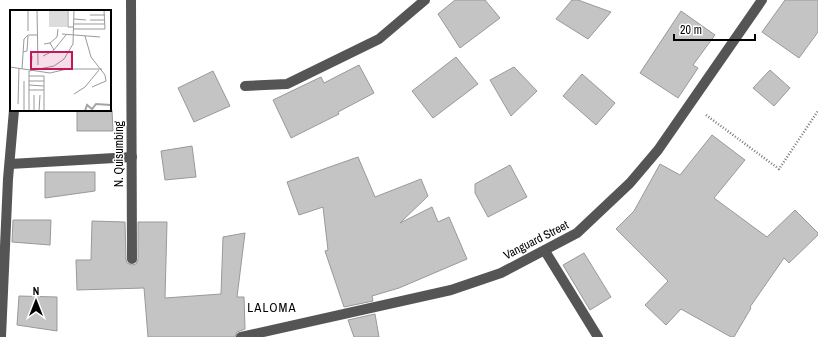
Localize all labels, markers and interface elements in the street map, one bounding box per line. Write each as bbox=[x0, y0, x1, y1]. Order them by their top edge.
inset map bbox=[10, 10, 111, 111]
scale bar bbox=[674, 16, 755, 42]
text: 20 m bbox=[680, 22, 702, 38]
street label: N. Quisumbing bbox=[111, 120, 127, 187]
street label: Vanguard Street bbox=[501, 217, 571, 263]
north arrow bbox=[16, 281, 56, 321]
text: N bbox=[33, 284, 39, 298]
district label: LALOMA bbox=[247, 299, 297, 316]

